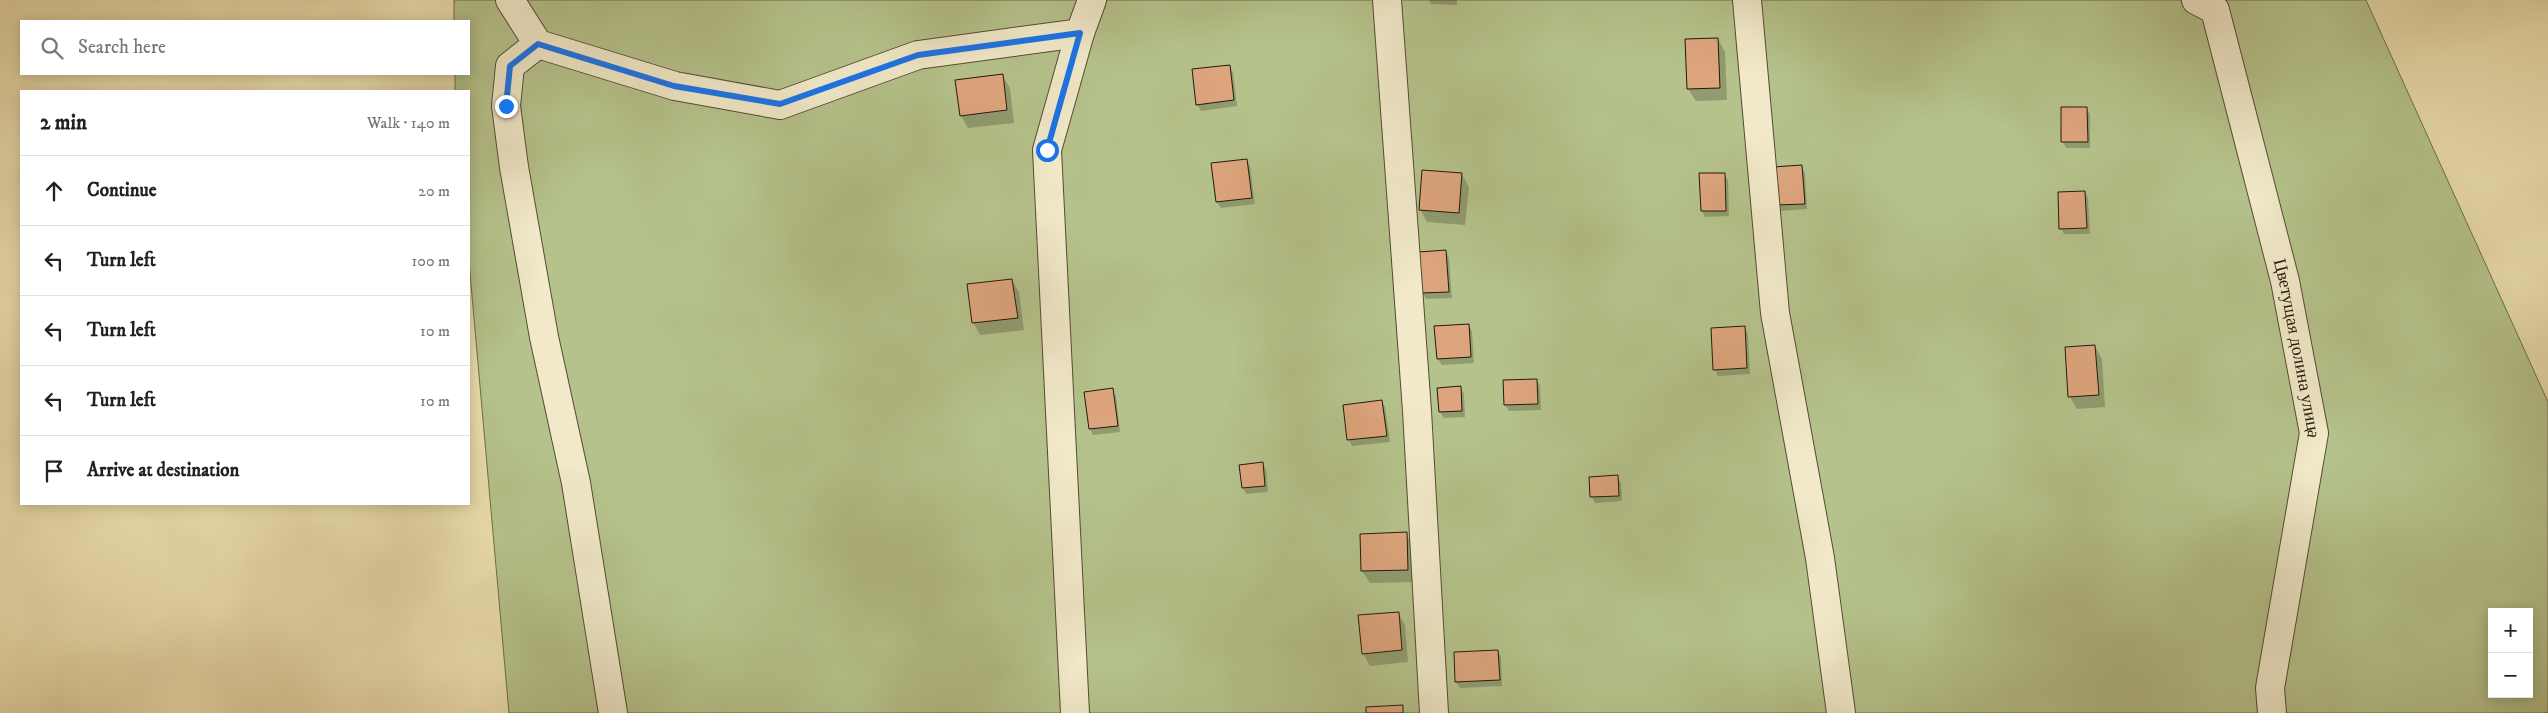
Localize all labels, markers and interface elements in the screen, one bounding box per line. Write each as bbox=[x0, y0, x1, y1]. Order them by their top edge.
search box bbox=[20, 20, 470, 75]
icon: search bbox=[38, 34, 66, 62]
text: Search here bbox=[78, 36, 166, 59]
route end bbox=[495, 95, 518, 118]
text: 2 min bbox=[40, 110, 87, 136]
text: Walk · 140 m bbox=[367, 113, 450, 133]
route start bbox=[1036, 139, 1059, 162]
icon: ahead bbox=[40, 177, 68, 205]
text: Continue bbox=[87, 179, 157, 202]
text: 20 m bbox=[418, 181, 450, 201]
icon: left bbox=[40, 247, 68, 275]
text: Turn left bbox=[87, 249, 156, 272]
text: 100 m bbox=[412, 251, 450, 271]
street label: Цветущая долина улица bbox=[2268, 257, 2324, 440]
icon: left bbox=[40, 317, 68, 345]
text: Turn left bbox=[87, 319, 156, 342]
text: 10 m bbox=[420, 321, 450, 341]
icon: left bbox=[40, 387, 68, 415]
text: Turn left bbox=[87, 389, 156, 412]
text: 10 m bbox=[420, 391, 450, 411]
icon: arrive bbox=[40, 457, 68, 485]
text: Arrive at destination bbox=[87, 459, 239, 482]
map controls bbox=[2488, 608, 2533, 698]
button: + bbox=[2488, 608, 2533, 653]
button: − bbox=[2488, 653, 2533, 698]

